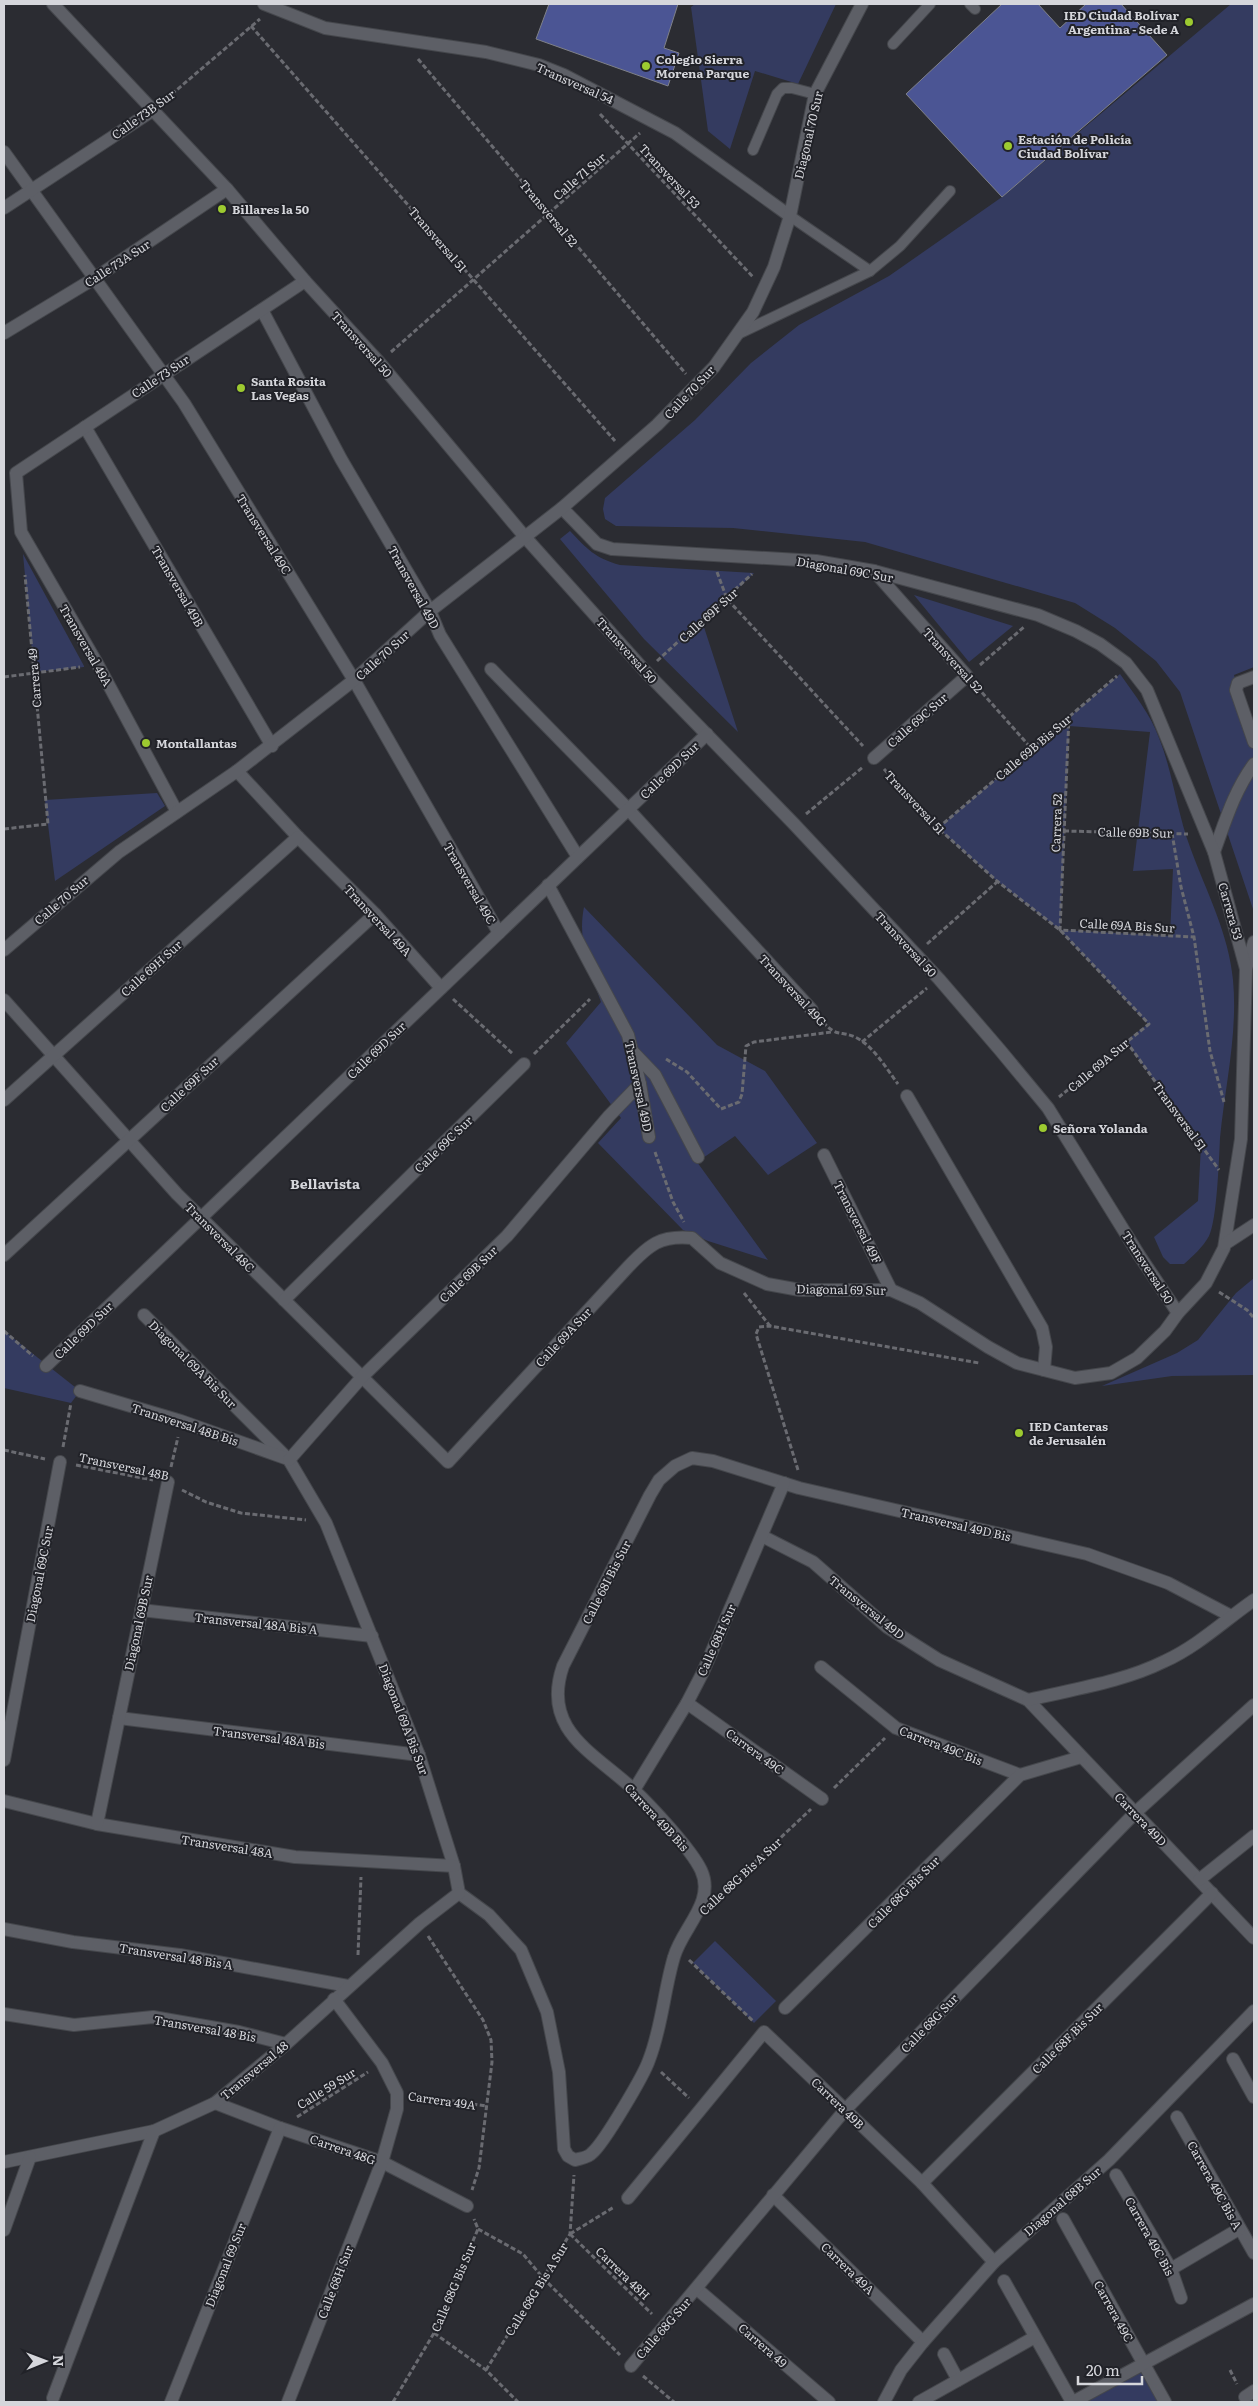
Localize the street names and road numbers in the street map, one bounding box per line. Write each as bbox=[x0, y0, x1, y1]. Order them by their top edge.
street label: Transversal 54 bbox=[533, 58, 617, 108]
street label: Calle 73B Sur bbox=[108, 85, 179, 143]
street label: Diagonal 70 Sur bbox=[789, 89, 827, 181]
street label: Transversal 53 bbox=[635, 139, 705, 213]
street label: Calle 71 Sur bbox=[549, 148, 610, 204]
street label: Transversal 52 bbox=[516, 176, 582, 250]
street label: Transversal 51 bbox=[404, 202, 472, 276]
street label: Calle 73A Sur bbox=[81, 235, 154, 291]
street label: Transversal 50 bbox=[327, 307, 397, 381]
street label: Calle 73 Sur bbox=[127, 350, 193, 402]
street label: Calle 70 Sur bbox=[660, 361, 719, 423]
street label: Transversal 49C bbox=[232, 490, 296, 578]
street label: Transversal 49B bbox=[147, 542, 209, 630]
street label: Transversal 49D bbox=[384, 542, 444, 632]
street label: Diagonal 69C Sur bbox=[795, 552, 895, 586]
street label: Calle 69F Sur bbox=[674, 583, 742, 646]
street label: Transversal 49A bbox=[55, 601, 117, 690]
street label: Transversal 50 bbox=[592, 613, 662, 687]
street label: Transversal 52 bbox=[919, 623, 987, 697]
street label: Calle 70 Sur bbox=[351, 626, 413, 684]
street label: Carrera 49 bbox=[22, 648, 46, 708]
street label: Calle 69C Sur bbox=[883, 688, 951, 751]
street label: Calle 69B Bis Sur bbox=[991, 710, 1075, 784]
street label: Calle 69D Sur bbox=[635, 737, 703, 803]
street label: Transversal 51 bbox=[881, 766, 949, 838]
street label: Carrera 52 bbox=[1046, 793, 1066, 853]
street label: Calle 69B Sur bbox=[1098, 822, 1173, 842]
street label: Transversal 49C bbox=[439, 839, 501, 927]
street label: Calle 70 Sur bbox=[30, 871, 92, 929]
street label: Transversal 49A bbox=[340, 880, 416, 960]
street label: Carrera 53 bbox=[1214, 880, 1248, 942]
street label: Transversal 50 bbox=[871, 907, 941, 981]
street label: Calle 69A Bis Sur bbox=[1079, 914, 1175, 936]
street label: Calle 69H Sur bbox=[116, 935, 186, 1000]
street label: Transversal 49G bbox=[755, 950, 831, 1030]
street label: Calle 69D Sur bbox=[342, 1017, 410, 1083]
street label: Calle 69A Sur bbox=[1063, 1034, 1133, 1096]
street label: Transversal 49D bbox=[621, 1039, 657, 1133]
street label: Calle 69F Sur bbox=[156, 1052, 222, 1116]
street label: Transversal 51 bbox=[1149, 1078, 1211, 1154]
street label: Calle 69C Sur bbox=[410, 1111, 477, 1177]
street label: Transversal 49F bbox=[829, 1177, 887, 1267]
street label: Transversal 48C bbox=[181, 1198, 259, 1276]
street label: Transversal 50 bbox=[1118, 1227, 1178, 1307]
street label: Calle 69B Sur bbox=[435, 1241, 501, 1306]
street label: Diagonal 69 Sur bbox=[796, 1279, 886, 1299]
street label: Calle 69D Sur bbox=[49, 1297, 117, 1363]
street label: Calle 69A Sur bbox=[531, 1303, 596, 1371]
street label: Diagonal 69A Bis Sur bbox=[145, 1316, 241, 1412]
street label: Transversal 48B Bis bbox=[129, 1398, 241, 1450]
street label: Transversal 48B bbox=[77, 1448, 171, 1484]
street label: Transversal 49D Bis bbox=[899, 1503, 1013, 1546]
street label: Diagonal 69C Sur bbox=[21, 1524, 57, 1624]
street label: Calle 68I Bis Sur bbox=[577, 1537, 635, 1627]
street label: Transversal 49D bbox=[825, 1571, 909, 1643]
street label: Diagonal 69B Sur bbox=[119, 1573, 157, 1672]
street label: Calle 68H Sur bbox=[692, 1601, 740, 1679]
street label: Transversal 48A Bis A bbox=[194, 1608, 319, 1638]
street label: Diagonal 69A Bis Sur bbox=[374, 1661, 434, 1778]
street label: Transversal 48A Bis bbox=[212, 1721, 326, 1753]
street label: Carrera 49C Bis bbox=[897, 1721, 986, 1769]
street label: Carrera 49C bbox=[722, 1724, 788, 1778]
street label: Carrera 49B Bis bbox=[621, 1779, 694, 1855]
street label: Carrera 49D bbox=[1111, 1788, 1171, 1850]
street label: Transversal 48A bbox=[180, 1830, 274, 1862]
street label: Calle 68G Bis A Sur bbox=[695, 1833, 786, 1919]
street label: Calle 68G Bis Sur bbox=[863, 1852, 943, 1932]
street label: Transversal 48 Bis A bbox=[118, 1938, 234, 1974]
street label: Calle 68G Sur bbox=[896, 1989, 962, 2057]
street label: Calle 68F Bis Sur bbox=[1027, 1998, 1107, 2078]
street label: Transversal 48 Bis bbox=[152, 2010, 258, 2046]
street label: Transversal 48 bbox=[216, 2036, 292, 2104]
street label: Calle 59 Sur bbox=[293, 2063, 359, 2113]
street label: Carrera 49B bbox=[808, 2073, 869, 2133]
street label: Carrera 49A bbox=[407, 2086, 477, 2114]
street label: Carrera 48G bbox=[308, 2129, 378, 2169]
street label: Carrera 49C Bis A bbox=[1183, 2137, 1247, 2233]
street label: Diagonal 68B Sur bbox=[1019, 2162, 1105, 2240]
street label: Carrera 49C Bis bbox=[1121, 2193, 1179, 2279]
street label: Diagonal 69 Sur bbox=[200, 2220, 250, 2310]
street label: Carrera 49A bbox=[817, 2238, 879, 2298]
street label: Calle 68G Bis Sur bbox=[426, 2239, 480, 2335]
street label: Calle 68G Bis A Sur bbox=[500, 2239, 572, 2339]
street label: Calle 68H Sur bbox=[313, 2242, 357, 2321]
street label: Carrera 48H bbox=[592, 2242, 654, 2304]
street label: Carrera 49C bbox=[1090, 2277, 1138, 2345]
street label: Calle 68G Sur bbox=[631, 2293, 695, 2363]
street label: Carrera 49 bbox=[735, 2319, 791, 2371]

